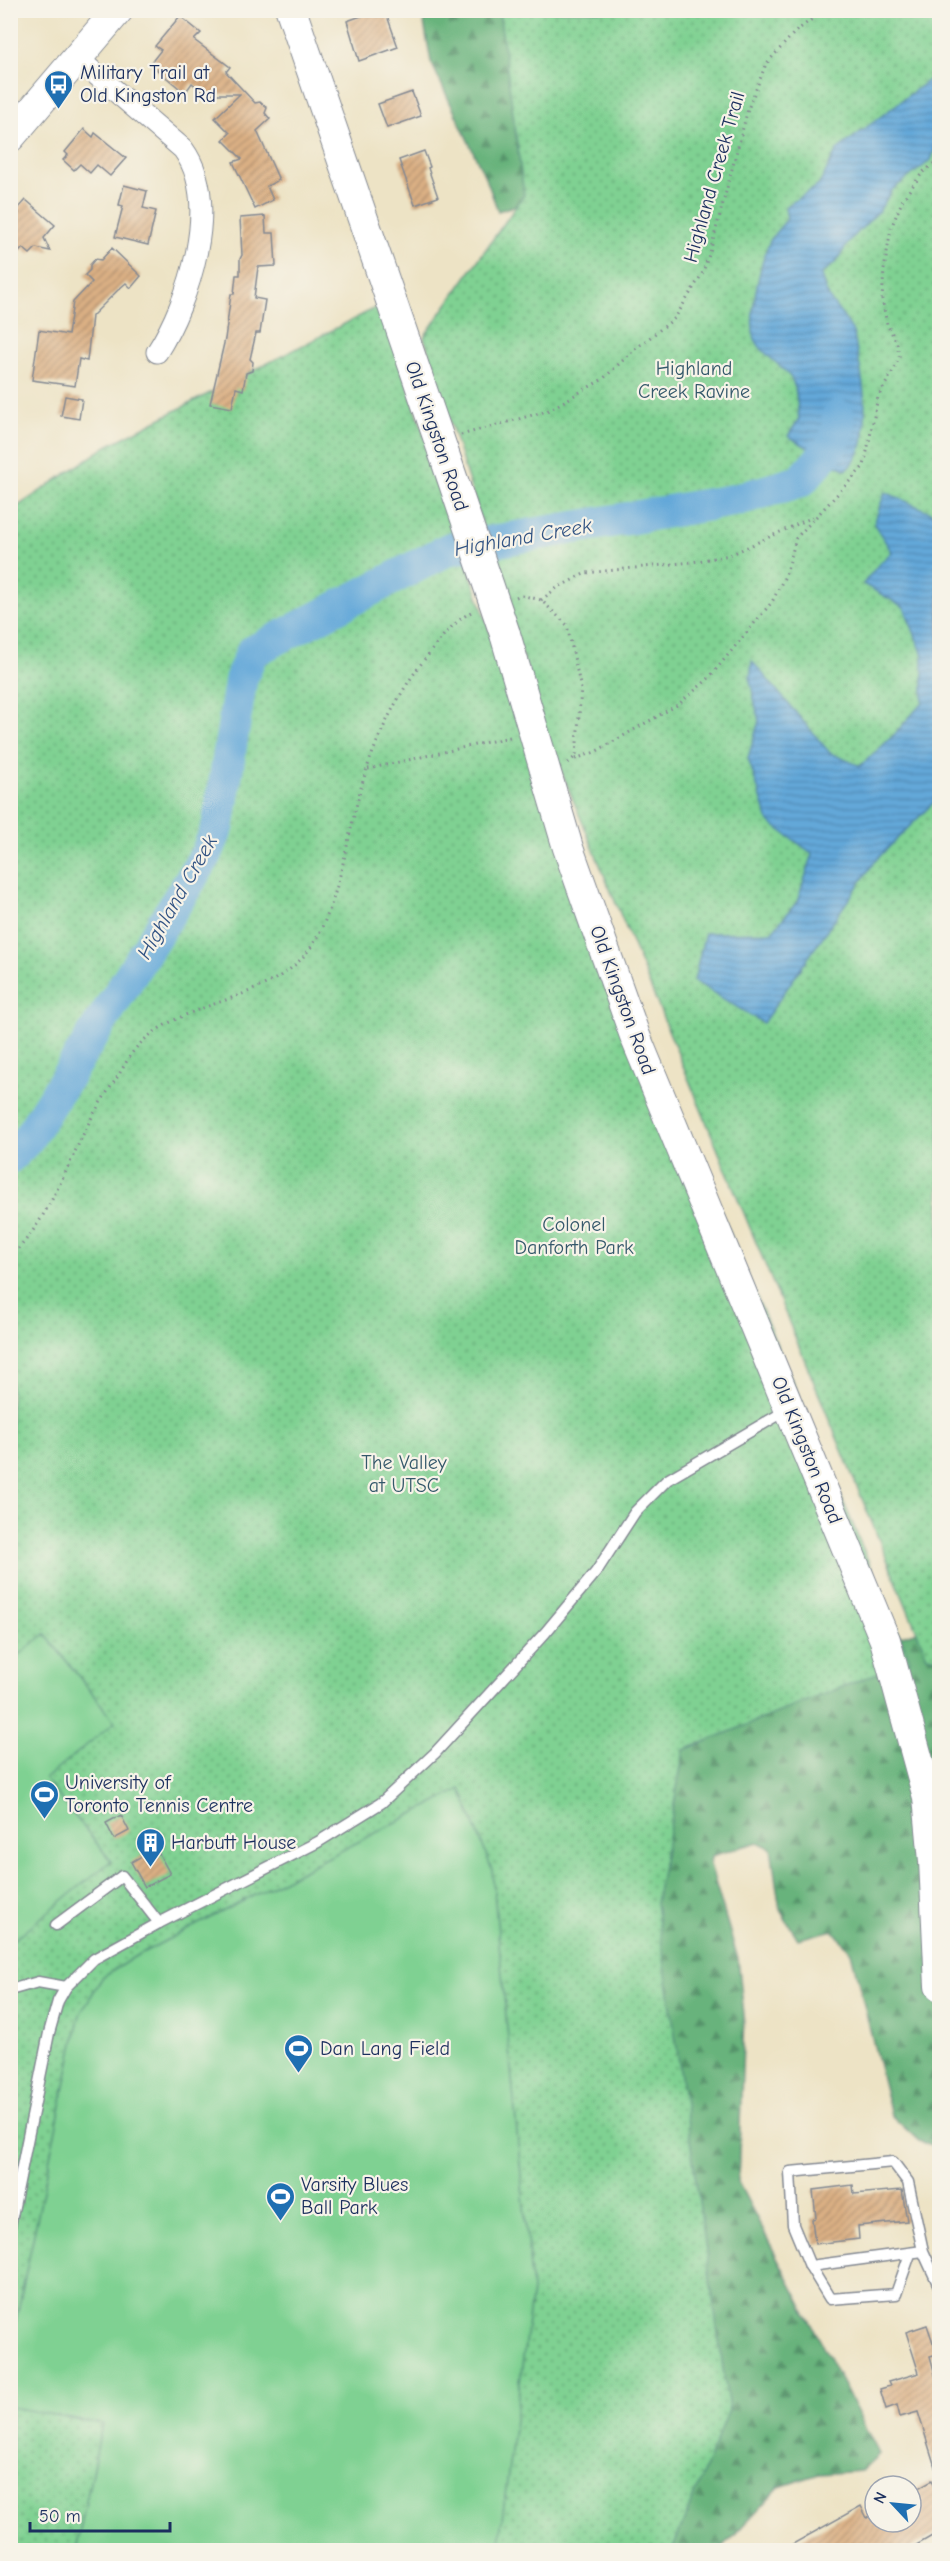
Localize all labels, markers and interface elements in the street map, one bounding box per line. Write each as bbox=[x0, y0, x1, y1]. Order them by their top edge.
place label: Military Trail at Old Kingston Rd bbox=[80, 61, 216, 107]
bus stop icon: Military Trail at Old Kingston Rd bbox=[43, 68, 75, 110]
street label: Highland Creek Trail bbox=[679, 89, 749, 265]
park label: Highland Creek Ravine bbox=[638, 357, 750, 403]
street label: Old Kingston Road bbox=[401, 358, 473, 514]
water label: Highland Creek bbox=[452, 513, 594, 561]
water label: Highland Creek bbox=[132, 830, 223, 963]
street label: Old Kingston Road bbox=[585, 922, 661, 1078]
park label: Colonel Danforth Park bbox=[514, 1213, 634, 1259]
street label: Old Kingston Road bbox=[767, 1373, 847, 1527]
park label: The Valley at UTSC bbox=[361, 1451, 447, 1497]
place label: University of Toronto Tennis Centre bbox=[65, 1771, 253, 1817]
sports icon: University of Toronto Tennis Centre bbox=[28, 1778, 60, 1820]
building icon: Harbutt House bbox=[134, 1826, 166, 1868]
place label: Harbutt House bbox=[171, 1831, 296, 1854]
sports icon: Dan Lang Field bbox=[283, 2032, 315, 2074]
place label: Dan Lang Field bbox=[320, 2037, 450, 2060]
place label: Varsity Blues Ball Park bbox=[301, 2173, 408, 2219]
sports icon: Varsity Blues Ball Park bbox=[264, 2180, 296, 2222]
north arrow bbox=[863, 2474, 923, 2534]
text: N bbox=[870, 2489, 891, 2506]
scale bar bbox=[30, 2495, 170, 2533]
text: 50 m bbox=[39, 2506, 81, 2527]

